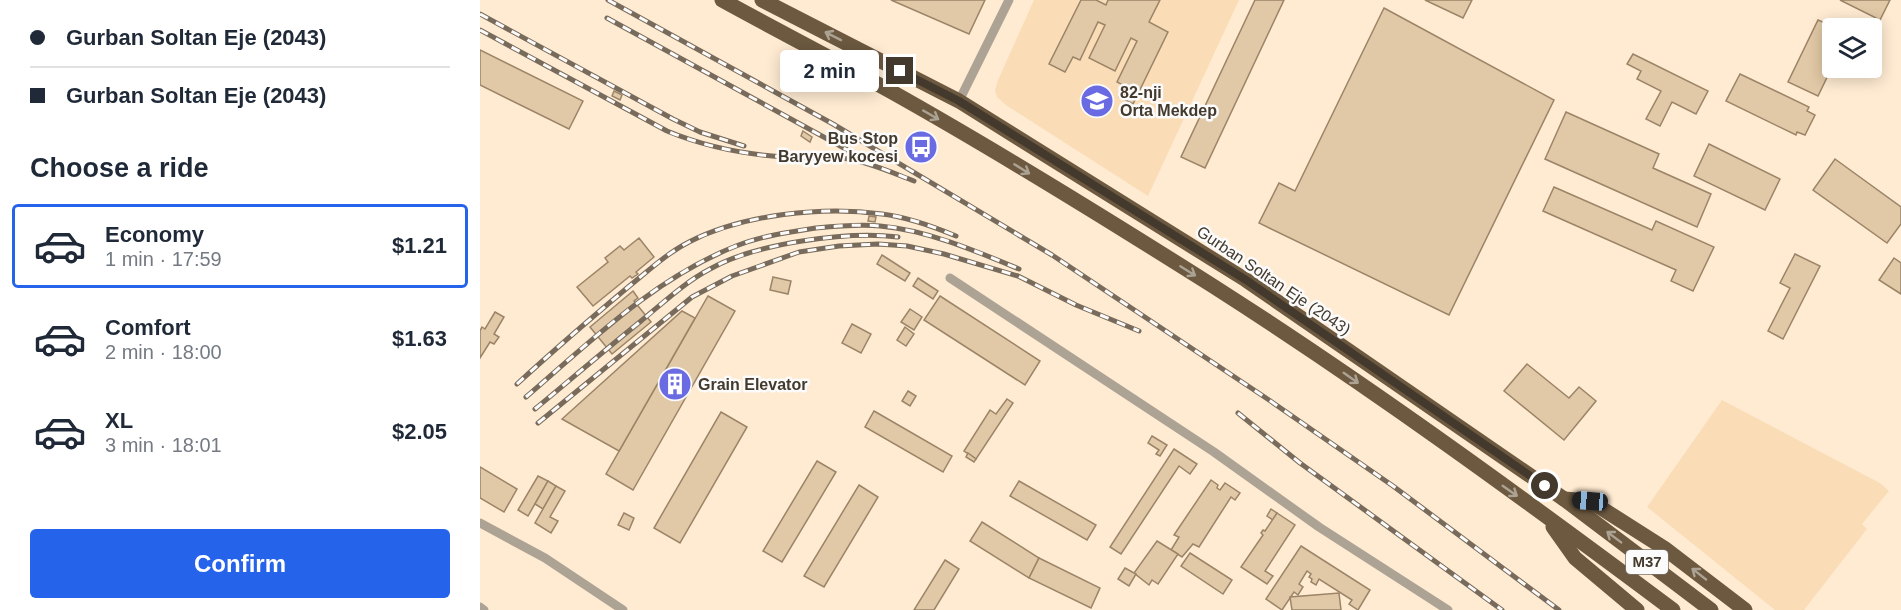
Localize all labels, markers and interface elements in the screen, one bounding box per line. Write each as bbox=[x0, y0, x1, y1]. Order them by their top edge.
map controls bbox=[1822, 18, 1882, 78]
button: layers bbox=[1822, 18, 1882, 78]
text: Gurban Soltan Eje (2043) bbox=[66, 25, 326, 50]
one-way arrow bbox=[824, 30, 842, 41]
callout: 2 min bbox=[780, 50, 879, 92]
route end bbox=[886, 57, 913, 84]
text: 2 min bbox=[803, 60, 856, 82]
text: Gurban Soltan Eje (2043) bbox=[66, 83, 326, 108]
school or university icon: 82-nji Orta Mekdep bbox=[1079, 83, 1115, 119]
place label: 82-nji Orta Mekdep bbox=[1120, 84, 1217, 119]
one-way arrow bbox=[923, 109, 940, 121]
bus stop icon: Bus Stop Baryyew kocesi bbox=[903, 129, 939, 165]
place label: Bus Stop Baryyew kocesi bbox=[778, 130, 898, 165]
text: Choose a ride bbox=[30, 153, 209, 183]
one-way arrow bbox=[1013, 163, 1030, 175]
icon: car bbox=[33, 219, 87, 273]
text: Economy bbox=[105, 222, 204, 247]
street label: Gurban Soltan Eje (2043) bbox=[1194, 223, 1354, 338]
text: $1.21 bbox=[392, 233, 447, 258]
text: 1 min · 17:59 bbox=[105, 248, 222, 270]
one-way arrow bbox=[1179, 265, 1196, 277]
icon: car bbox=[33, 312, 87, 366]
text: Comfort bbox=[105, 315, 191, 340]
text: $1.63 bbox=[392, 326, 447, 351]
text: 2 min · 18:00 bbox=[105, 341, 222, 363]
building icon: Grain Elevator bbox=[657, 366, 693, 402]
one-way arrow bbox=[1342, 372, 1358, 384]
place label: Grain Elevator bbox=[698, 376, 807, 393]
icon: car bbox=[33, 405, 87, 459]
text: XL bbox=[105, 408, 133, 433]
text: $2.05 bbox=[392, 419, 447, 444]
text: 3 min · 18:01 bbox=[105, 434, 222, 456]
route start bbox=[1531, 472, 1558, 499]
one-way arrow bbox=[1502, 485, 1518, 497]
car bbox=[1571, 491, 1609, 511]
button: Confirm bbox=[30, 529, 450, 598]
one-way arrow bbox=[1607, 531, 1623, 544]
road number: M37 bbox=[1626, 550, 1668, 574]
one-way arrow bbox=[1691, 568, 1707, 581]

